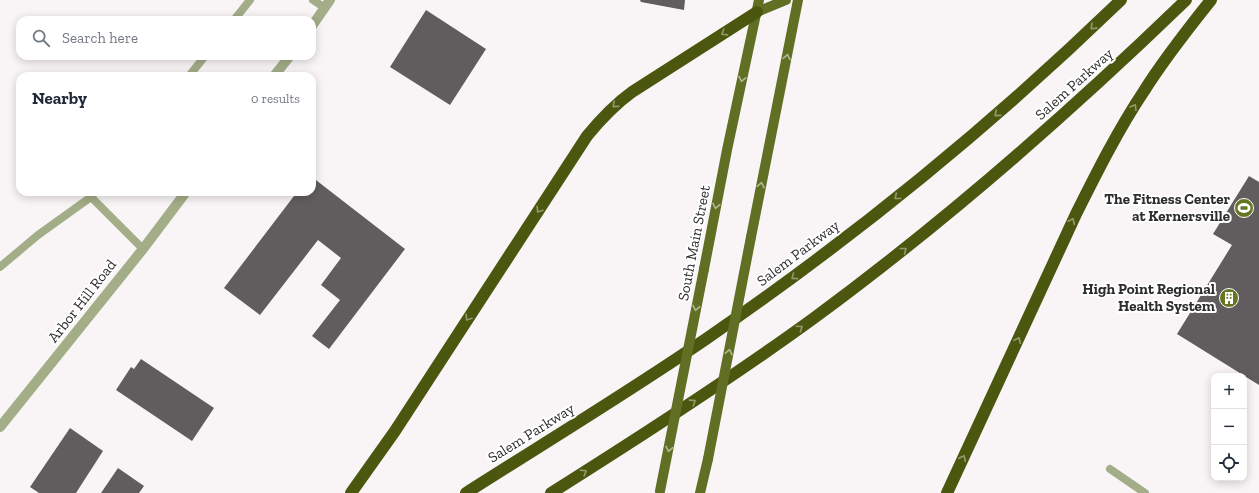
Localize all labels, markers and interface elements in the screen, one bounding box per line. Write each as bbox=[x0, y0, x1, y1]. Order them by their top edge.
search box bbox=[16, 16, 316, 60]
one-way arrow bbox=[1090, 22, 1098, 30]
icon: search bbox=[30, 27, 52, 49]
one-way arrow bbox=[721, 28, 728, 36]
text: Search here bbox=[62, 29, 138, 47]
street label: Salem Parkway bbox=[1031, 44, 1117, 124]
one-way arrow bbox=[782, 54, 790, 60]
one-way arrow bbox=[739, 76, 747, 82]
text: Nearby bbox=[32, 88, 87, 108]
text: 0 results bbox=[251, 91, 300, 106]
one-way arrow bbox=[613, 100, 620, 107]
one-way arrow bbox=[1129, 104, 1137, 111]
one-way arrow bbox=[994, 110, 1001, 117]
one-way arrow bbox=[757, 181, 765, 188]
street label: South Main Street bbox=[674, 183, 714, 302]
place label: The Fitness Center at Kernersville bbox=[1104, 190, 1230, 225]
one-way arrow bbox=[894, 193, 901, 200]
sports icon: The Fitness Center at Kernersville bbox=[1233, 197, 1255, 219]
one-way arrow bbox=[712, 203, 721, 210]
one-way arrow bbox=[537, 205, 544, 212]
street label: Salem Parkway bbox=[753, 216, 843, 290]
one-way arrow bbox=[1067, 218, 1075, 226]
one-way arrow bbox=[899, 247, 906, 254]
street label: Arbor Hill Road bbox=[44, 255, 120, 346]
one-way arrow bbox=[791, 272, 798, 279]
place label: High Point Regional Health System bbox=[1082, 280, 1215, 315]
building icon: High Point Regional Health System bbox=[1218, 287, 1240, 309]
one-way arrow bbox=[693, 305, 701, 311]
one-way arrow bbox=[466, 314, 473, 321]
one-way arrow bbox=[796, 325, 803, 333]
one-way arrow bbox=[1013, 336, 1021, 344]
one-way arrow bbox=[724, 349, 732, 355]
map controls bbox=[1211, 373, 1247, 481]
button: + bbox=[1211, 373, 1247, 409]
street label: Salem Parkway bbox=[484, 399, 578, 467]
one-way arrow bbox=[689, 399, 696, 407]
button: − bbox=[1211, 409, 1247, 445]
button: locate bbox=[1211, 445, 1247, 481]
one-way arrow bbox=[665, 446, 673, 452]
one-way arrow bbox=[958, 454, 966, 462]
one-way arrow bbox=[579, 470, 586, 477]

